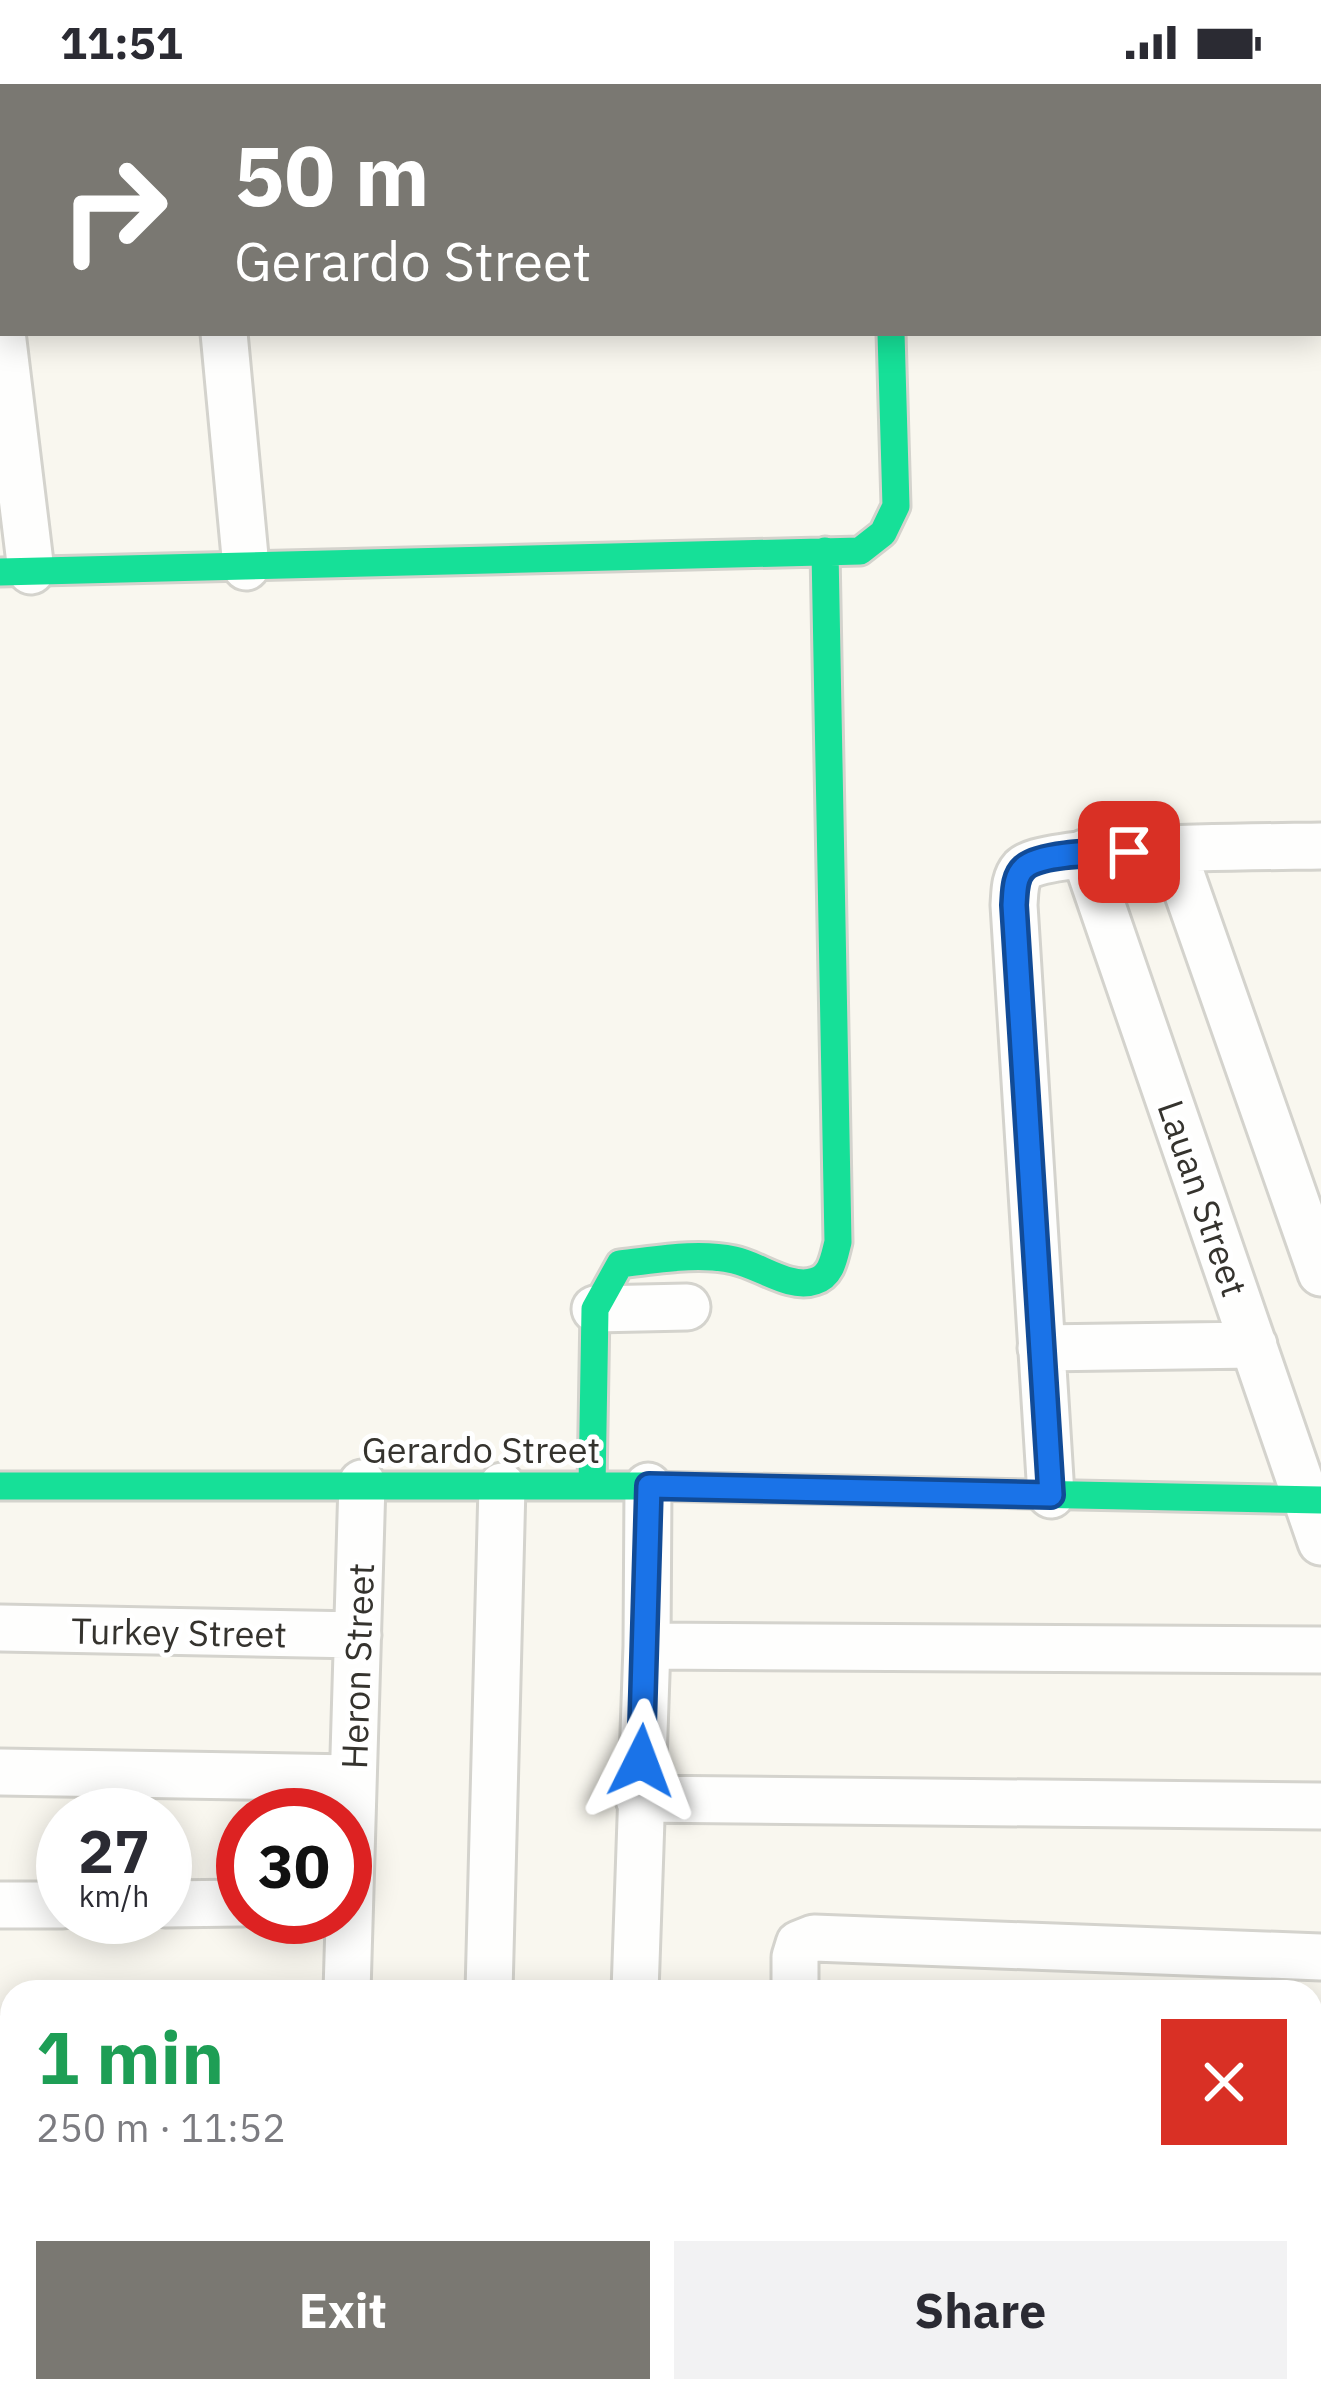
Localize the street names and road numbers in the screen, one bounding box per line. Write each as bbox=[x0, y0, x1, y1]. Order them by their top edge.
street label: Lauan Street bbox=[1147, 1094, 1259, 1302]
street label: Gerardo Street bbox=[362, 1426, 600, 1473]
street label: Heron Street bbox=[330, 1562, 384, 1770]
street label: Turkey Street bbox=[71, 1607, 287, 1657]

